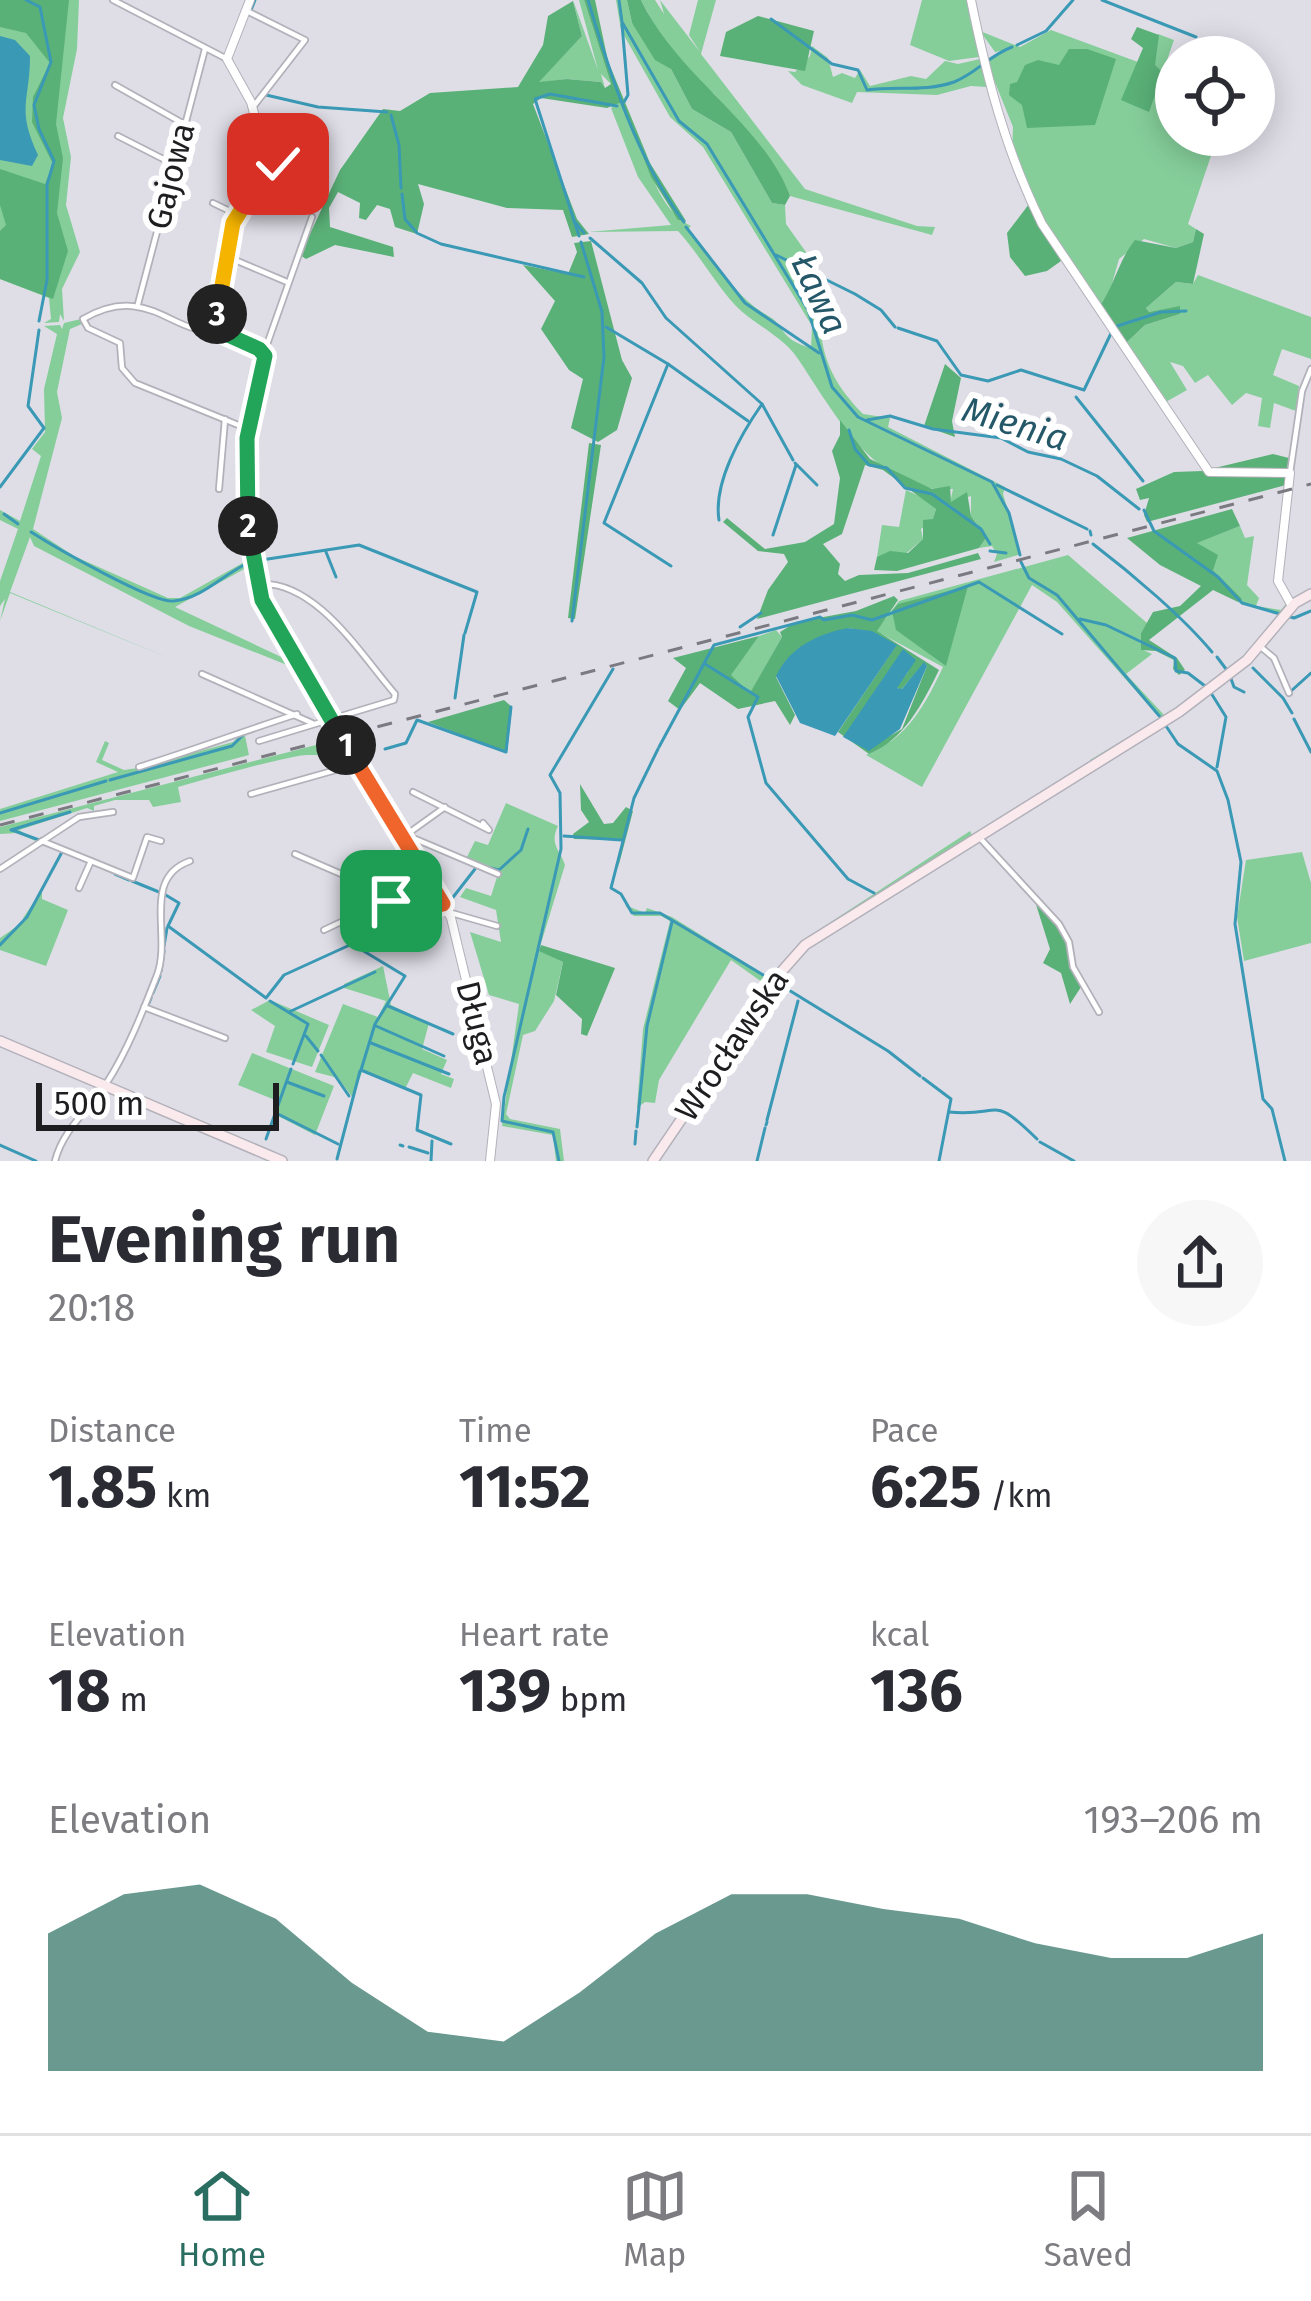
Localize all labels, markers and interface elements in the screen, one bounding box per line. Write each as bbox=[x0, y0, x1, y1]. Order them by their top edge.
map controls bbox=[1155, 36, 1275, 156]
button: locate bbox=[1155, 36, 1275, 156]
pin bbox=[227, 113, 329, 215]
street label: Gajowa bbox=[139, 119, 203, 233]
icon: check bbox=[245, 131, 311, 197]
water label: Ława bbox=[781, 247, 857, 341]
pin: 3 bbox=[187, 284, 247, 344]
text: 3 bbox=[208, 294, 226, 334]
water label: Mienia bbox=[957, 387, 1073, 461]
pin: 2 bbox=[218, 496, 278, 556]
text: 2 bbox=[239, 506, 257, 546]
pin: 1 bbox=[316, 715, 376, 775]
text: 1 bbox=[338, 725, 354, 765]
pin bbox=[340, 850, 442, 952]
icon: arrive bbox=[358, 868, 424, 934]
street label: Wrocławska bbox=[667, 961, 797, 1129]
street label: Długa bbox=[447, 977, 507, 1069]
scale bar bbox=[36, 1077, 279, 1130]
text: 500 m bbox=[54, 1084, 144, 1124]
text: Evening run bbox=[48, 1200, 400, 1279]
button: share bbox=[1137, 1200, 1263, 1326]
text: 20:18 bbox=[48, 1285, 135, 1331]
text: Distance bbox=[48, 1411, 176, 1451]
text: Time bbox=[459, 1411, 532, 1451]
text: Pace bbox=[870, 1411, 938, 1451]
text: 1.85 bbox=[48, 1451, 157, 1523]
text: 11:52 bbox=[459, 1451, 591, 1523]
text: 6:25 bbox=[870, 1451, 981, 1523]
text: km bbox=[157, 1476, 211, 1516]
text: /km bbox=[981, 1476, 1053, 1516]
text: Elevation bbox=[48, 1615, 186, 1655]
text: Heart rate bbox=[459, 1615, 609, 1655]
text: kcal bbox=[870, 1615, 929, 1655]
text: 18 bbox=[48, 1655, 111, 1727]
text: 139 bbox=[459, 1655, 551, 1727]
text: 136 bbox=[870, 1655, 963, 1727]
text: m bbox=[111, 1680, 148, 1720]
text: bpm bbox=[551, 1680, 627, 1720]
text: Elevation bbox=[48, 1797, 211, 1843]
text: 193–206 m bbox=[1083, 1797, 1263, 1843]
tab: Home bbox=[178, 2163, 266, 2275]
tab: Map bbox=[622, 2163, 688, 2275]
tab: Saved bbox=[1044, 2163, 1133, 2275]

